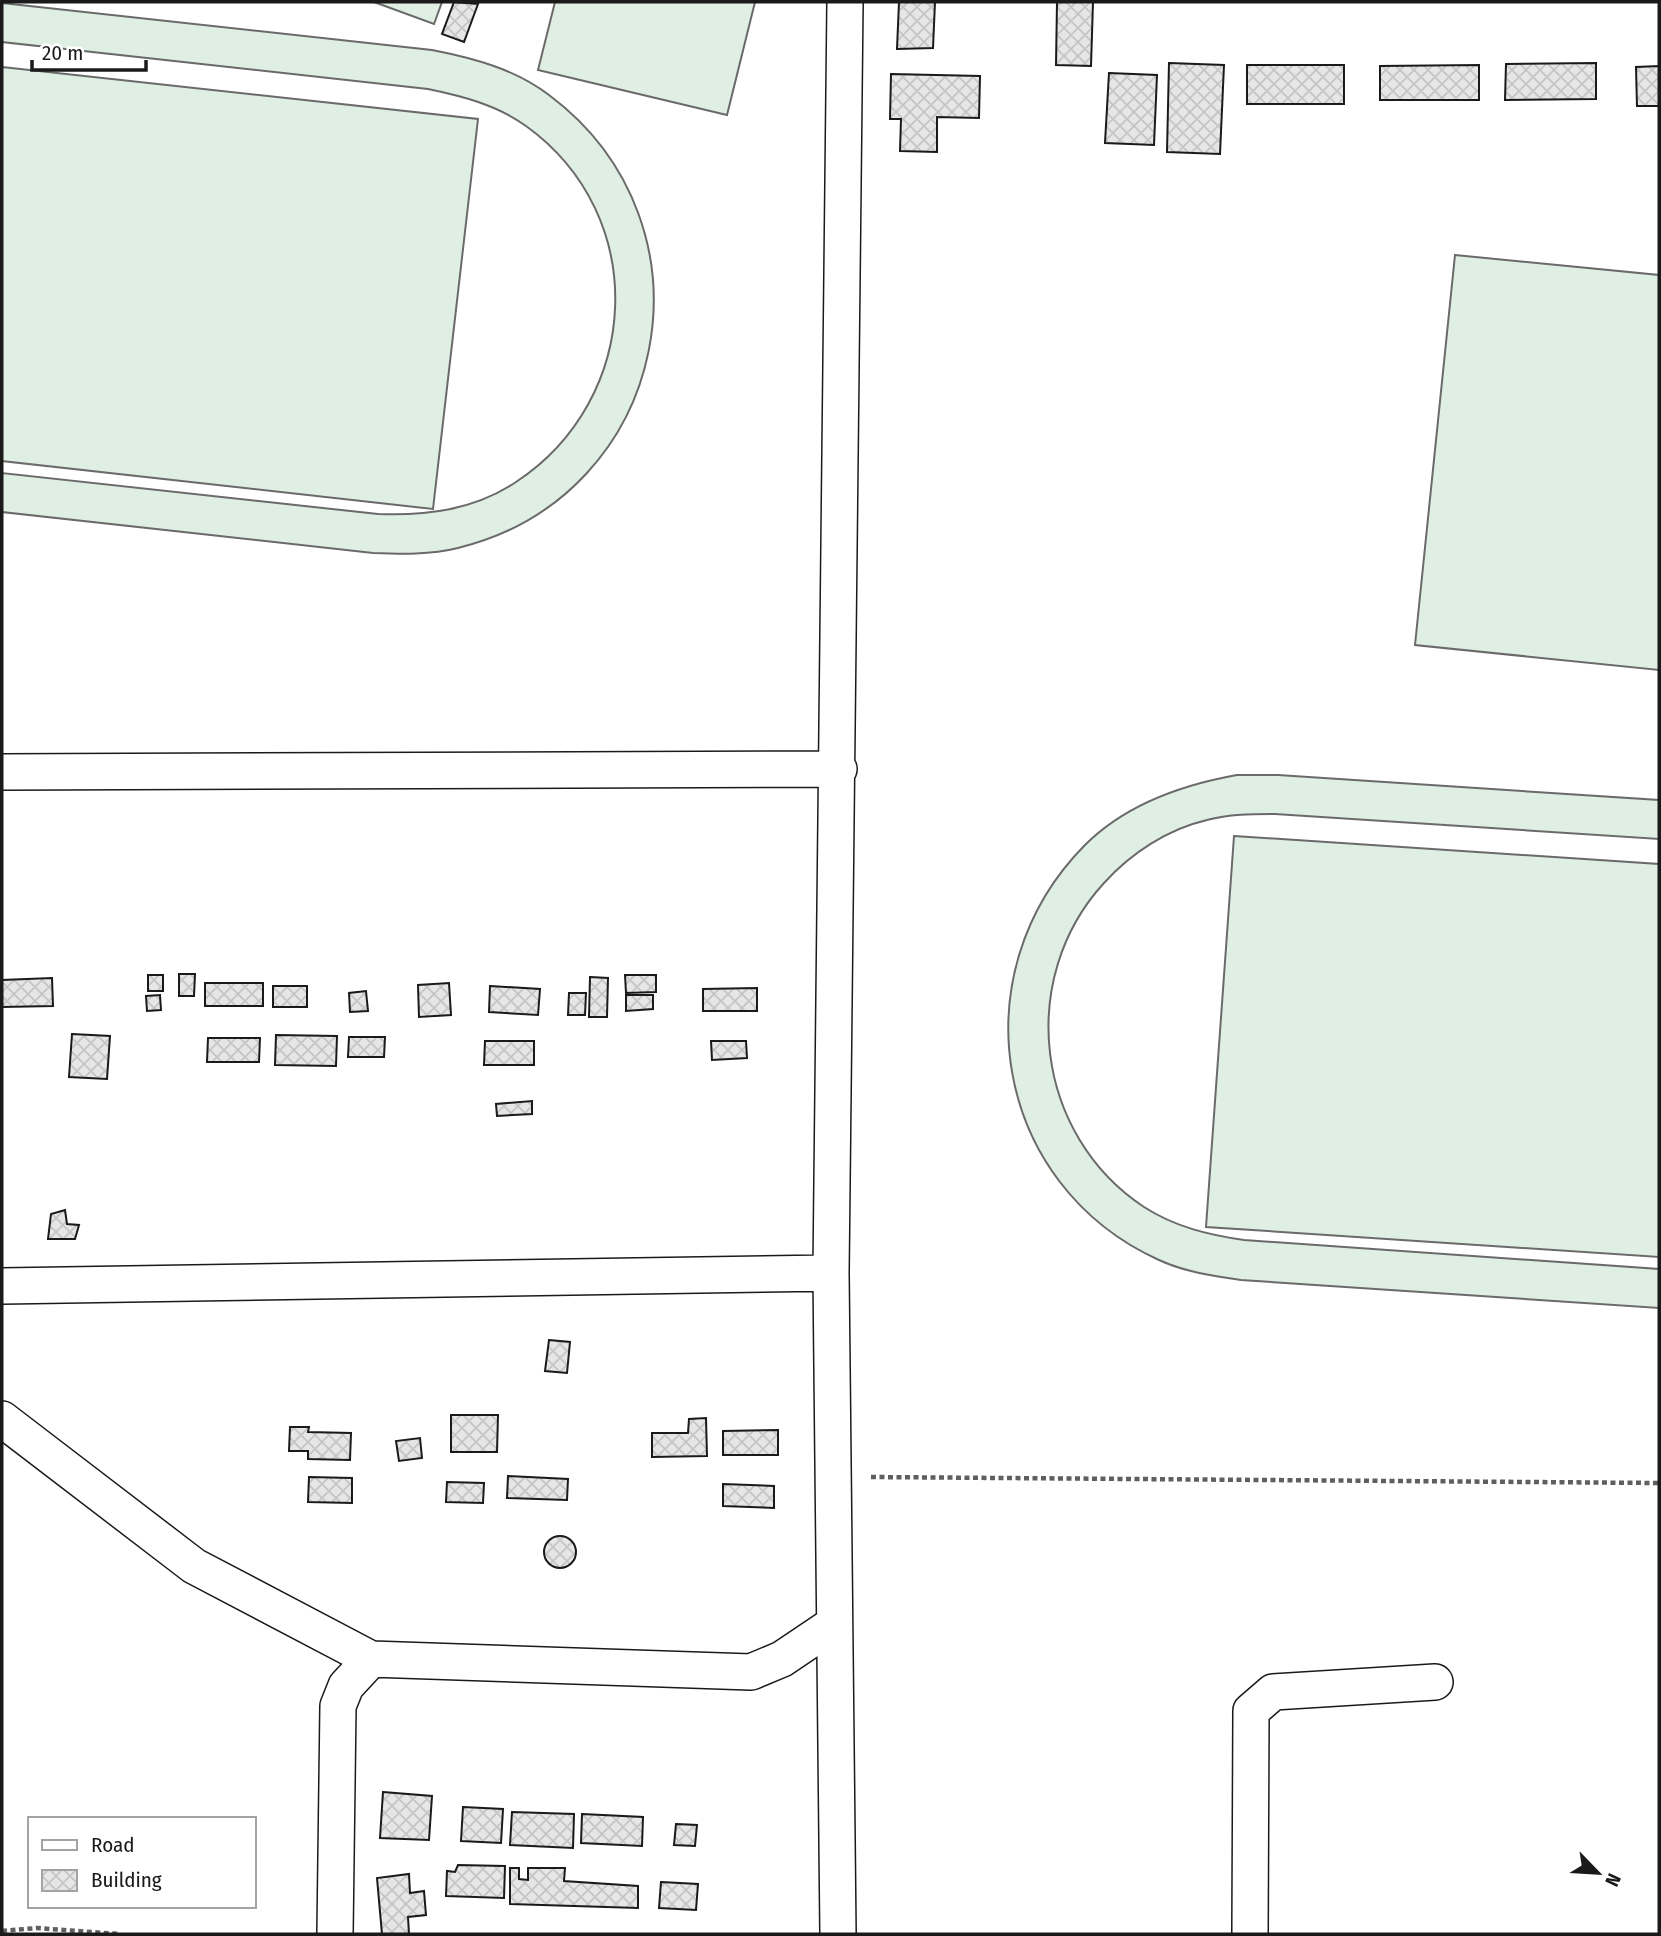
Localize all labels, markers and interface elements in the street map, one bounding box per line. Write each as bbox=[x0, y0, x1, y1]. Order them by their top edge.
scale bar bbox=[32, 28, 145, 72]
text: 20 m bbox=[42, 40, 83, 66]
legend bbox=[28, 1817, 256, 1908]
text: Road bbox=[91, 1832, 135, 1858]
north arrow bbox=[1563, 1838, 1633, 1908]
text: Building bbox=[91, 1867, 162, 1893]
text: N bbox=[1600, 1870, 1626, 1890]

